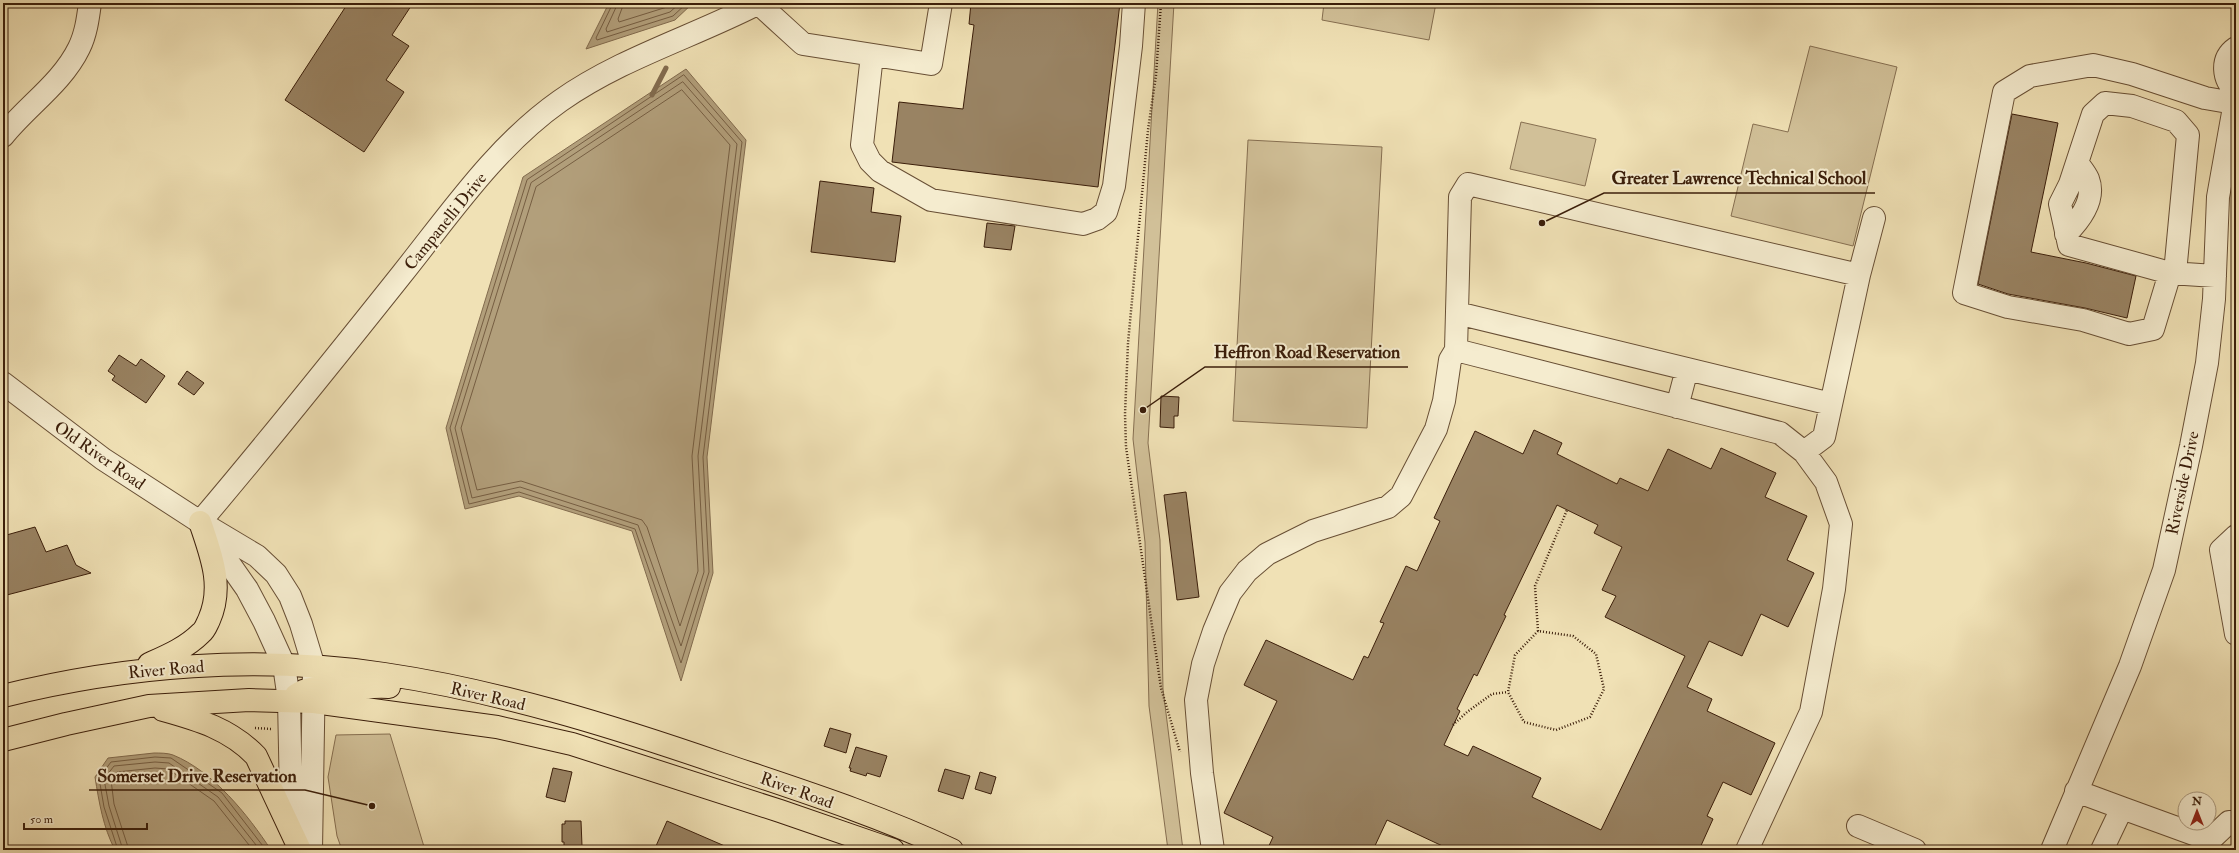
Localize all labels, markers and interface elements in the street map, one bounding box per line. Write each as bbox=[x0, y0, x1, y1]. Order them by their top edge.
callout: Greater Lawrence Technical School bbox=[1604, 163, 1875, 193]
text: Greater Lawrence Technical School bbox=[1612, 167, 1867, 190]
street label: Campanelli Drive bbox=[400, 168, 492, 275]
callout: Heffron Road Reservation bbox=[1205, 337, 1408, 367]
text: Heffron Road Reservation bbox=[1214, 341, 1401, 364]
street label: Old River Road bbox=[50, 416, 150, 495]
street label: Riverside Drive bbox=[2161, 429, 2204, 537]
street label: River Road bbox=[127, 656, 206, 683]
street label: River Road bbox=[448, 678, 528, 715]
callout: Somerset Drive Reservation bbox=[89, 760, 305, 790]
text: Somerset Drive Reservation bbox=[97, 765, 297, 788]
street label: River Road bbox=[757, 768, 837, 814]
north arrow bbox=[2177, 791, 2217, 831]
text: N bbox=[2191, 795, 2203, 808]
scale bar bbox=[24, 805, 147, 831]
text: 50 m bbox=[30, 812, 54, 827]

